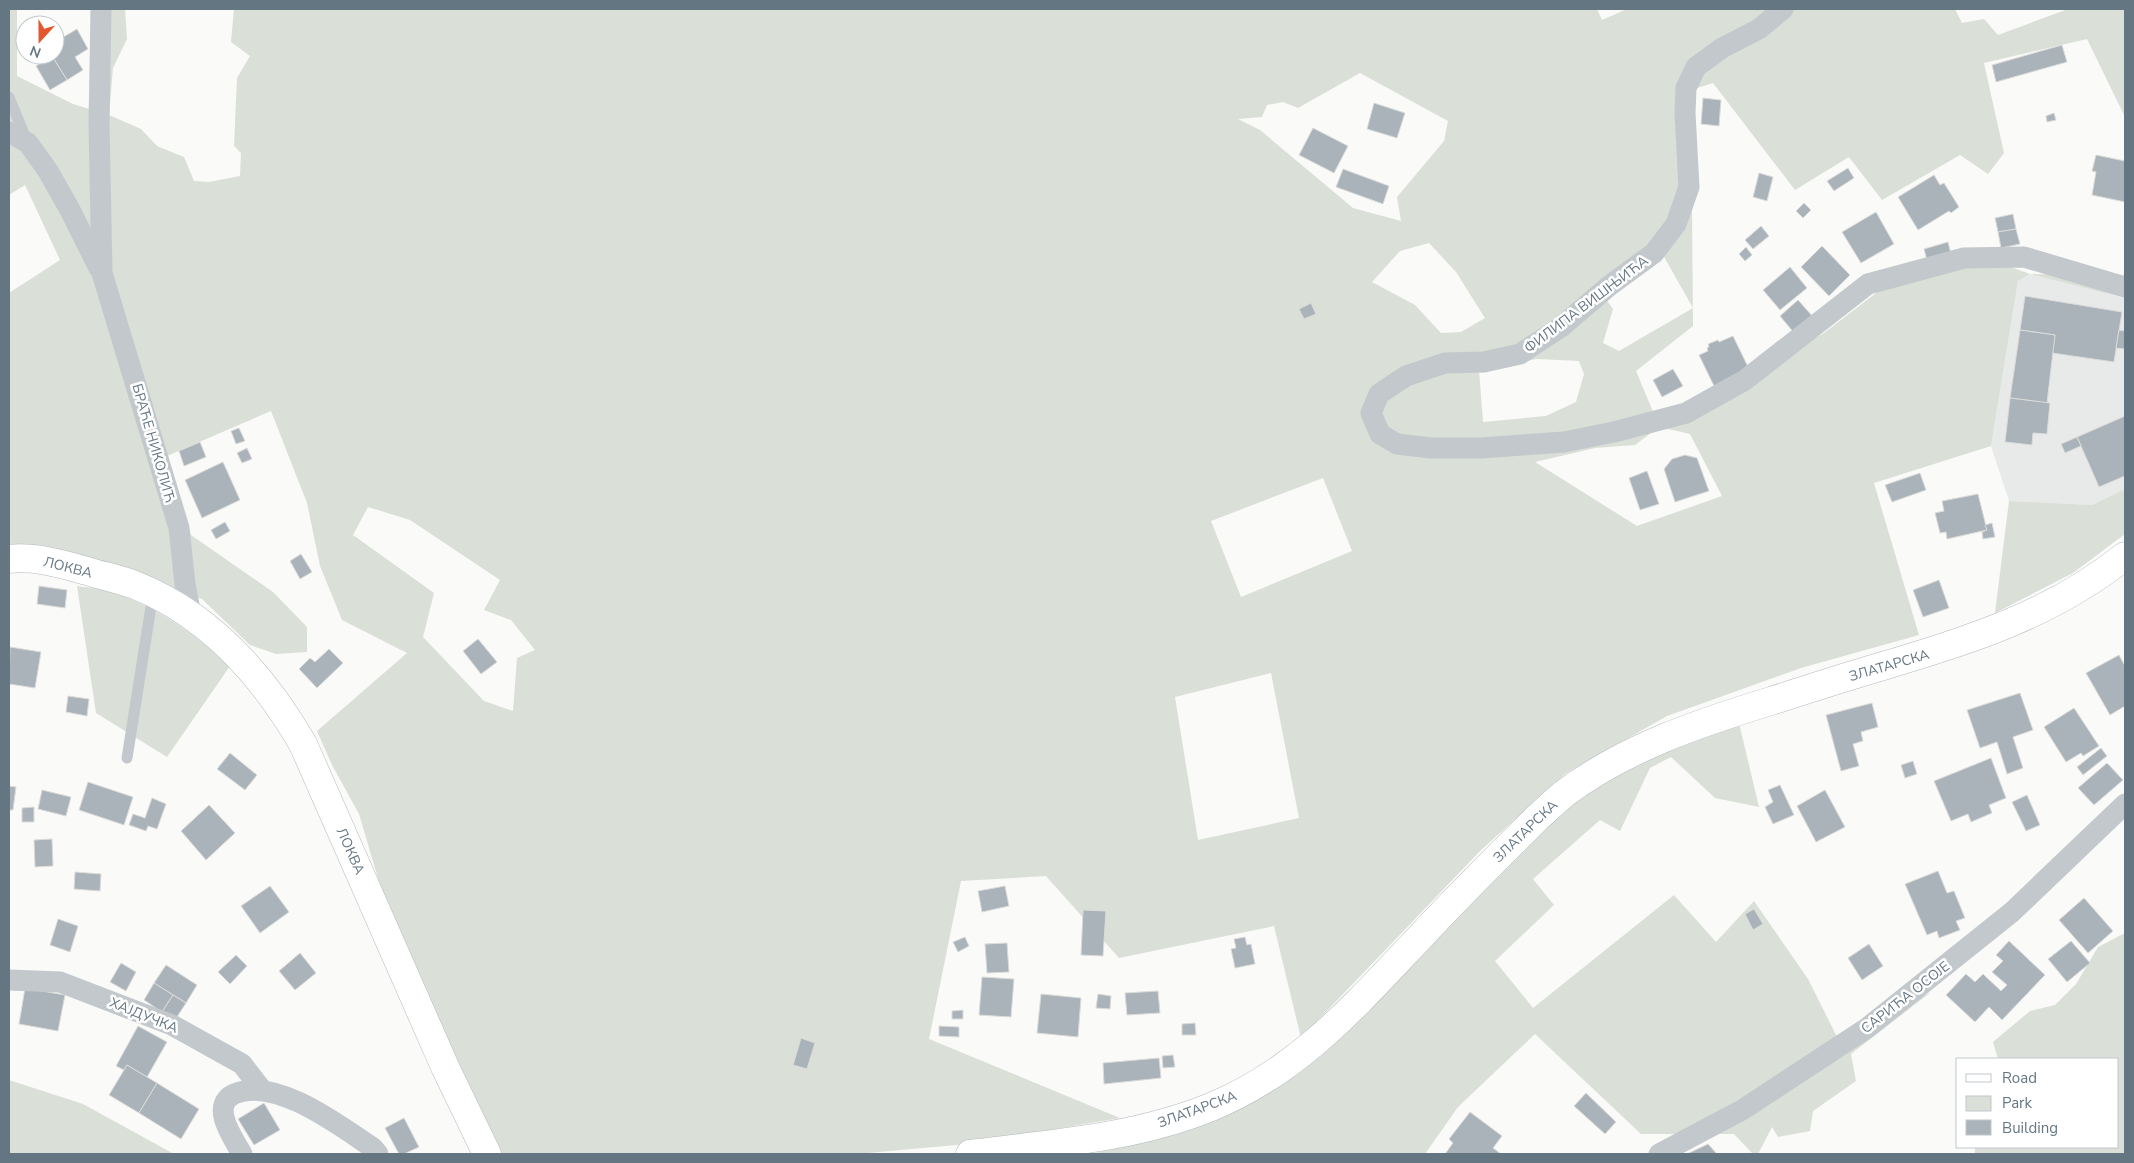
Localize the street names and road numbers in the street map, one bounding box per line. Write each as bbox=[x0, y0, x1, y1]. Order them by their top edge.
street label: ФИЛИПА ВИШЊИЋА bbox=[1520, 251, 1652, 357]
street label: БРАЋЕ НИКОЛИЋ bbox=[127, 381, 180, 505]
street label: ЛОКВА bbox=[42, 552, 94, 583]
street label: ЗЛАТАРСКА bbox=[1847, 645, 1932, 686]
street label: ЗЛАТАРСКА bbox=[1489, 796, 1562, 867]
street label: ЛОКВА bbox=[332, 825, 369, 878]
street label: САРИЋА ОСОЈЕ bbox=[1857, 957, 1953, 1038]
street label: ХАЈДУЧКА bbox=[107, 993, 181, 1038]
street label: ЗЛАТАРСКА bbox=[1155, 1086, 1239, 1133]

